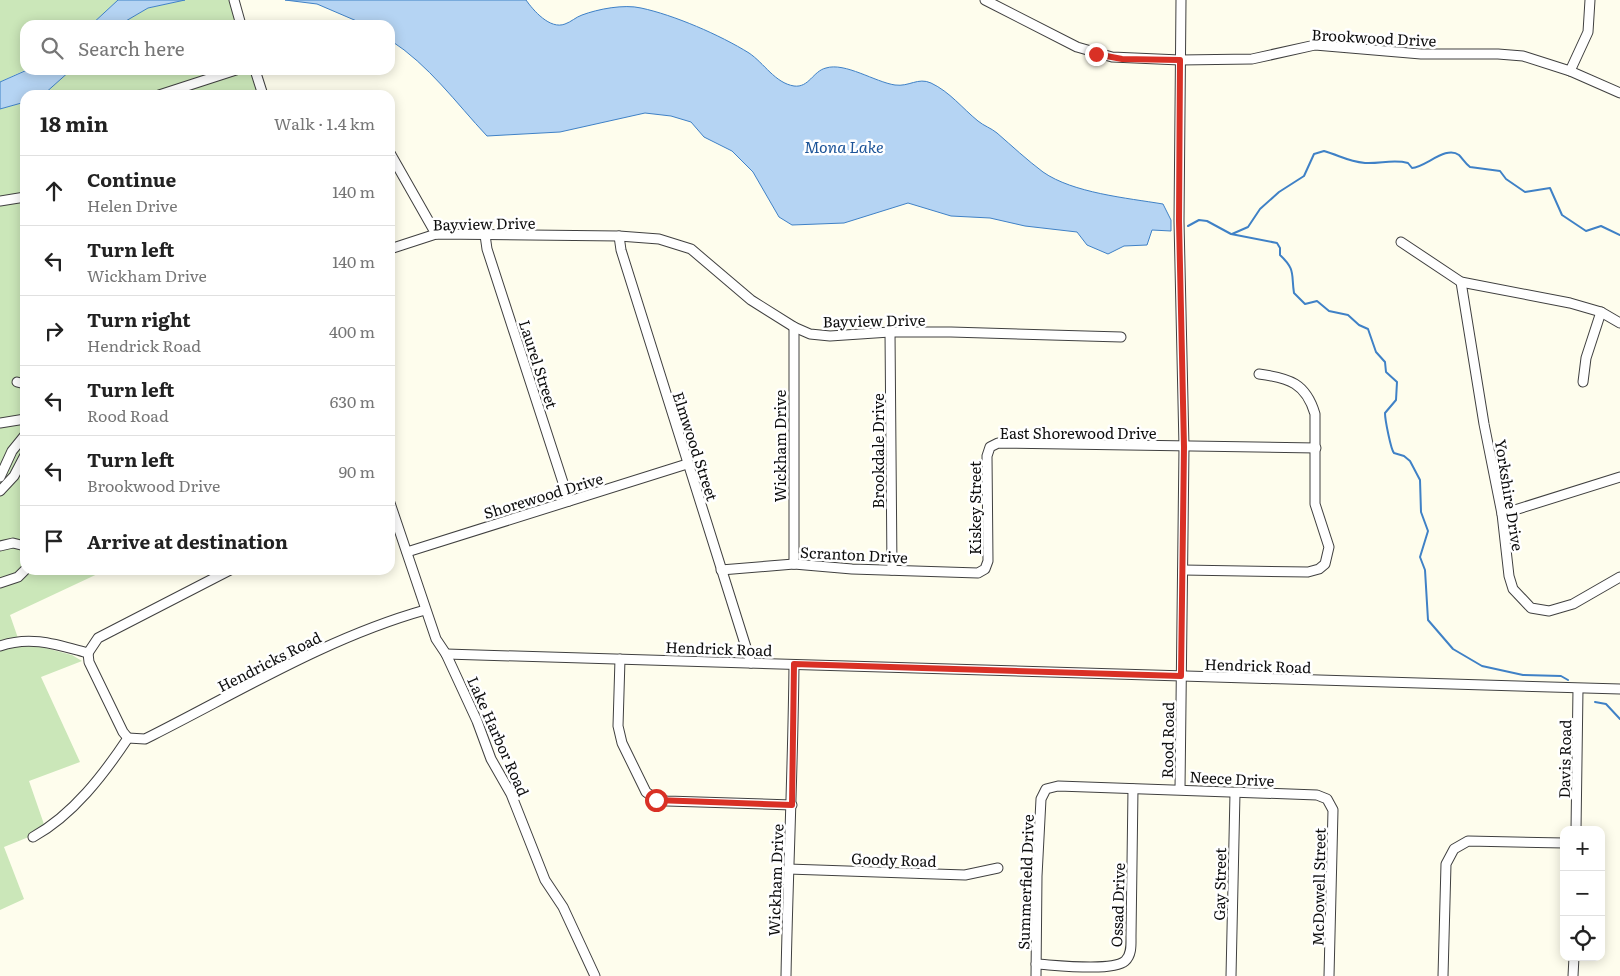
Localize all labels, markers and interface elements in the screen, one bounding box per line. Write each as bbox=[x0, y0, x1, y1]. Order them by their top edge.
search box bbox=[20, 20, 395, 75]
street label: Brookwood Drive bbox=[1311, 22, 1437, 52]
icon: search bbox=[38, 34, 66, 62]
text: Search here bbox=[78, 34, 185, 62]
route end bbox=[1085, 43, 1108, 66]
text: 18 min bbox=[40, 107, 108, 138]
text: Walk · 1.4 km bbox=[274, 111, 375, 135]
water label: Mona Lake bbox=[804, 134, 884, 158]
text: Continue bbox=[87, 165, 176, 193]
icon: ahead bbox=[40, 177, 68, 205]
text: 140 m bbox=[332, 179, 375, 203]
text: Helen Drive bbox=[87, 193, 178, 217]
street label: Bayview Drive bbox=[432, 211, 536, 235]
text: Turn left bbox=[87, 235, 174, 263]
icon: left bbox=[40, 247, 68, 275]
text: 140 m bbox=[332, 249, 375, 273]
text: Wickham Drive bbox=[87, 263, 207, 287]
text: Turn right bbox=[87, 305, 191, 333]
street label: Bayview Drive bbox=[822, 308, 926, 332]
icon: right bbox=[40, 317, 68, 345]
street label: Laurel Street bbox=[514, 317, 564, 411]
text: 400 m bbox=[329, 319, 375, 343]
text: Hendrick Road bbox=[87, 333, 201, 357]
text: Turn left bbox=[87, 375, 174, 403]
icon: left bbox=[40, 387, 68, 415]
street label: Elmwood Street bbox=[667, 388, 725, 504]
text: 630 m bbox=[330, 389, 375, 413]
street label: Wickham Drive bbox=[768, 390, 791, 502]
street label: Brookdale Drive bbox=[866, 393, 889, 509]
text: Rood Road bbox=[87, 403, 169, 427]
street label: East Shorewood Drive bbox=[999, 421, 1157, 444]
street label: Yorkshire Drive bbox=[1490, 438, 1530, 553]
text: Turn left bbox=[87, 445, 174, 473]
icon: left bbox=[40, 457, 68, 485]
text: 90 m bbox=[339, 459, 375, 483]
street label: Kiskey Street bbox=[963, 461, 986, 555]
street label: Shorewood Drive bbox=[480, 466, 606, 524]
text: Brookwood Drive bbox=[87, 473, 220, 497]
icon: arrive bbox=[40, 527, 68, 555]
text: Arrive at destination bbox=[87, 527, 288, 555]
street label: Scranton Drive bbox=[800, 540, 909, 568]
street label: Hendricks Road bbox=[213, 625, 325, 697]
street label: Hendrick Road bbox=[665, 635, 773, 661]
street label: Hendrick Road bbox=[1204, 652, 1312, 678]
street label: Lake Harbor Road bbox=[462, 672, 536, 800]
street label: Rood Road bbox=[1155, 702, 1179, 778]
street label: Davis Road bbox=[1552, 719, 1576, 799]
street label: Neece Drive bbox=[1189, 764, 1275, 792]
route start bbox=[645, 789, 668, 812]
street label: Summerfield Drive bbox=[1011, 814, 1039, 950]
street label: Wickham Drive bbox=[762, 823, 788, 937]
map controls bbox=[1560, 826, 1605, 961]
button: + bbox=[1560, 826, 1605, 871]
street label: McDowell Street bbox=[1305, 828, 1331, 946]
street label: Goody Road bbox=[851, 846, 937, 872]
street label: Gay Street bbox=[1207, 847, 1231, 921]
street label: Ossad Drive bbox=[1104, 862, 1130, 948]
button: − bbox=[1560, 871, 1605, 916]
button: locate bbox=[1560, 916, 1605, 961]

